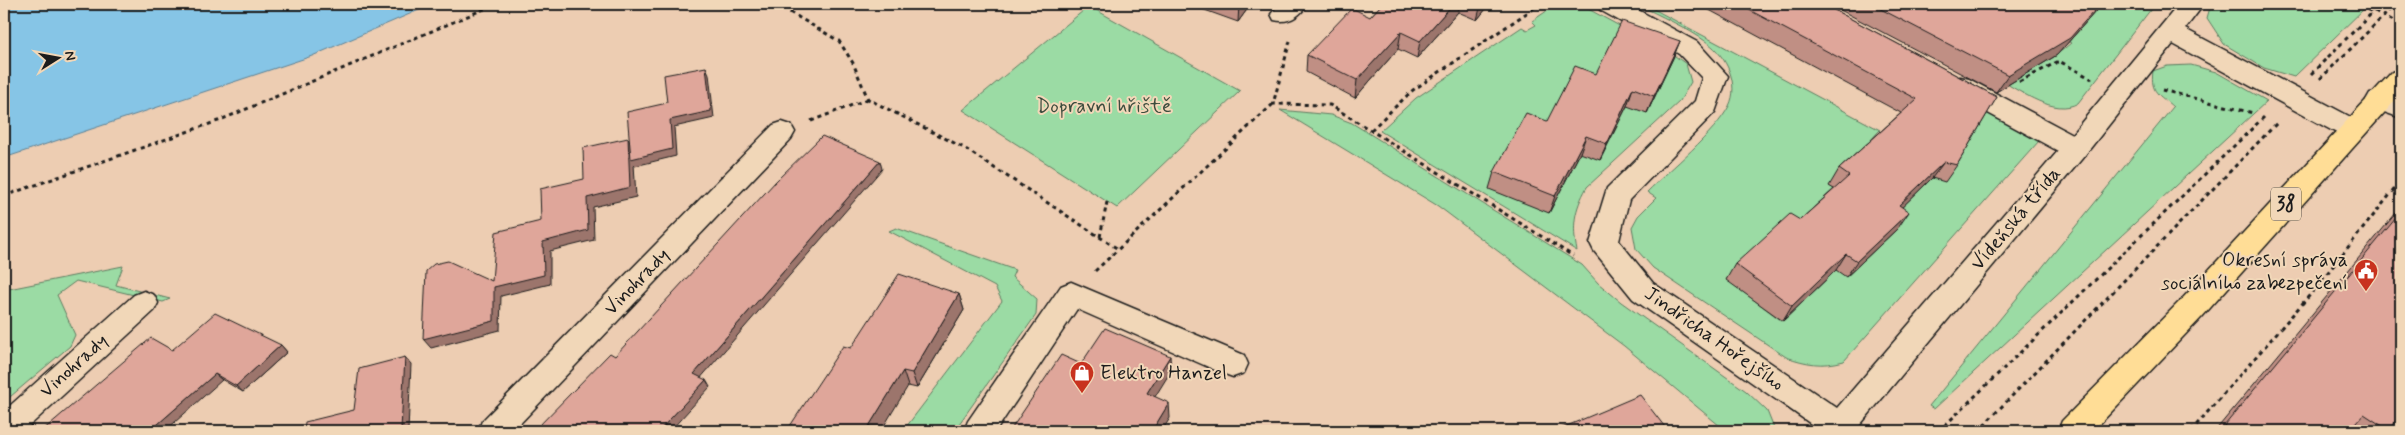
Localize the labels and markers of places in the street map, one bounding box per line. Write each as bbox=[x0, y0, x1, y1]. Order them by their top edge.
place label: Okresní správa sociálního zabezpečení bbox=[2161, 247, 2348, 297]
public building icon: Okresní správa sociálního zabezpečení bbox=[2353, 258, 2379, 292]
shop icon: Elektro Hanzel bbox=[1069, 360, 1095, 394]
place label: Elektro Hanzel bbox=[1100, 360, 1227, 387]

